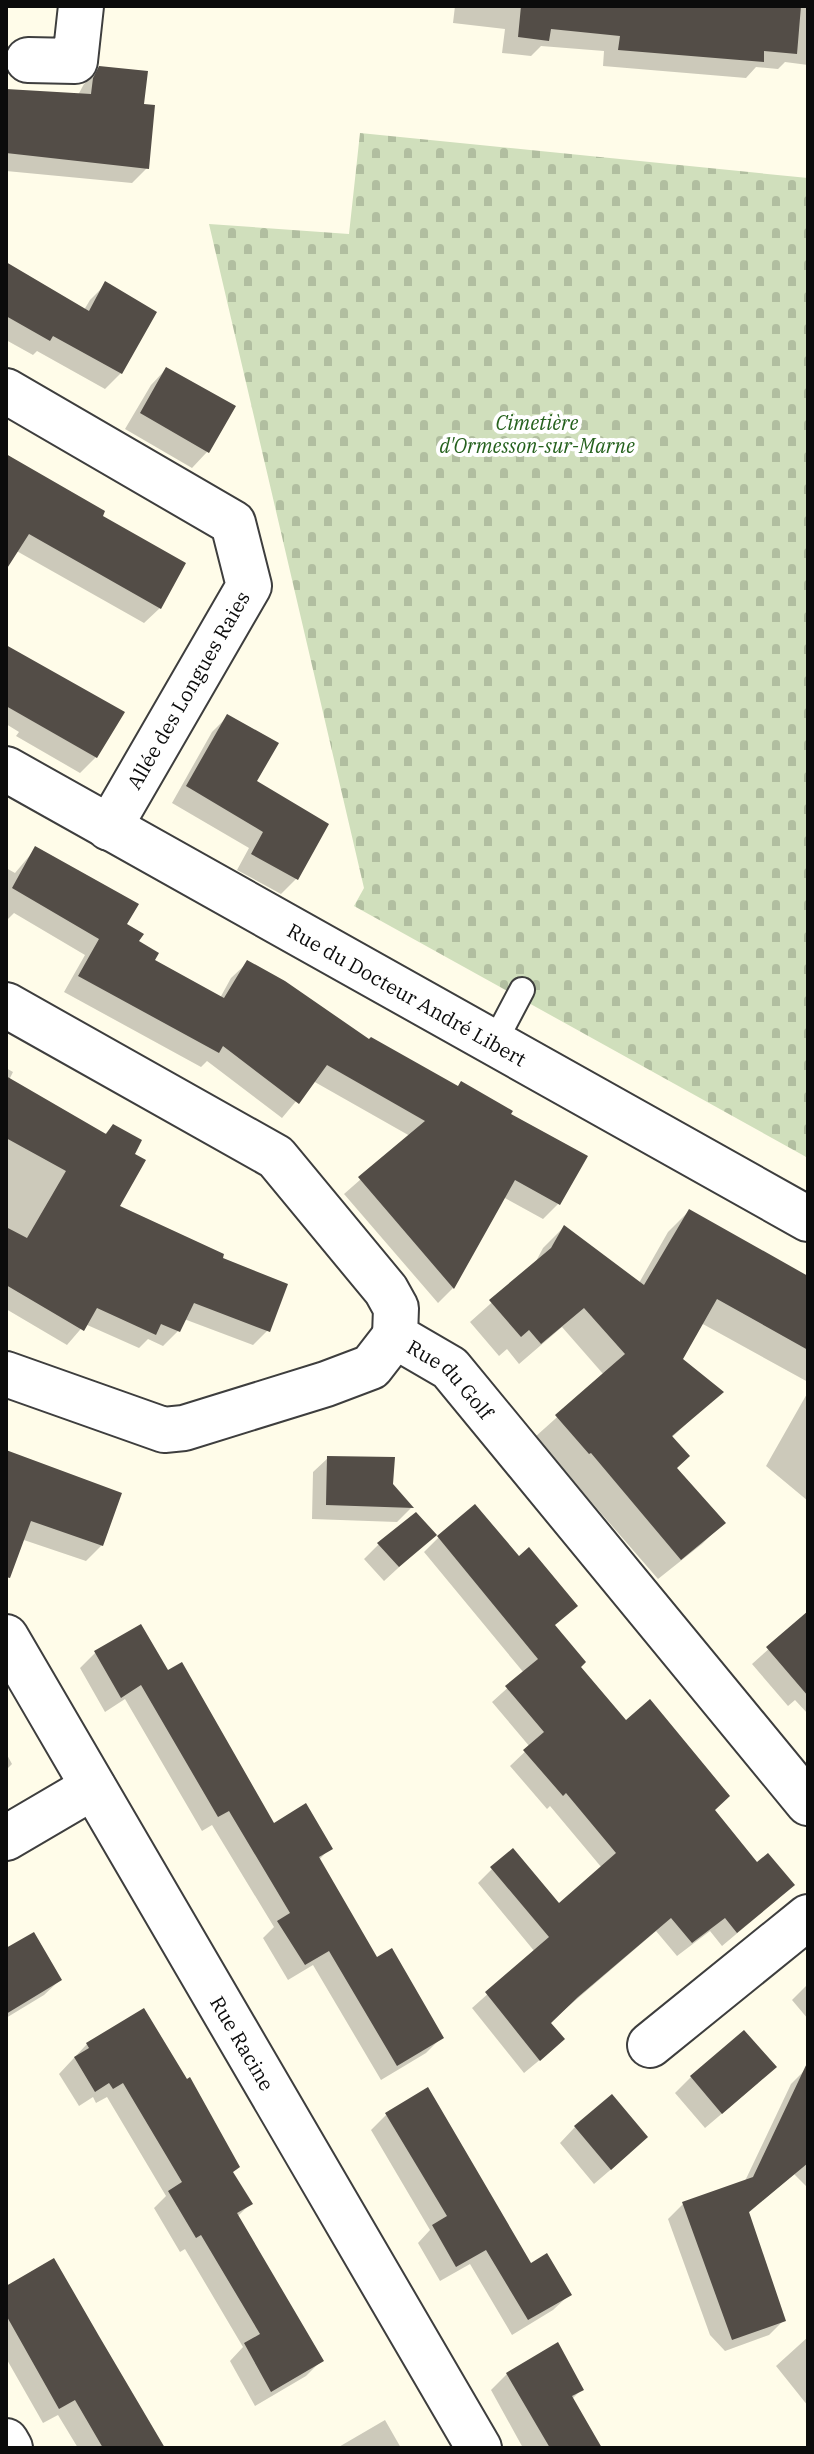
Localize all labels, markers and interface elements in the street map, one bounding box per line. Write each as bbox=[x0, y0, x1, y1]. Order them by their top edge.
park label: Cimetière d'Ormesson-sur-Marne bbox=[439, 409, 635, 459]
street label: Allée des Longues Raies bbox=[120, 586, 256, 794]
street label: Rue du Docteur André Libert bbox=[283, 916, 532, 1072]
street label: Rue du Golf bbox=[402, 1333, 500, 1425]
street label: Rue Racine bbox=[205, 1991, 281, 2095]

